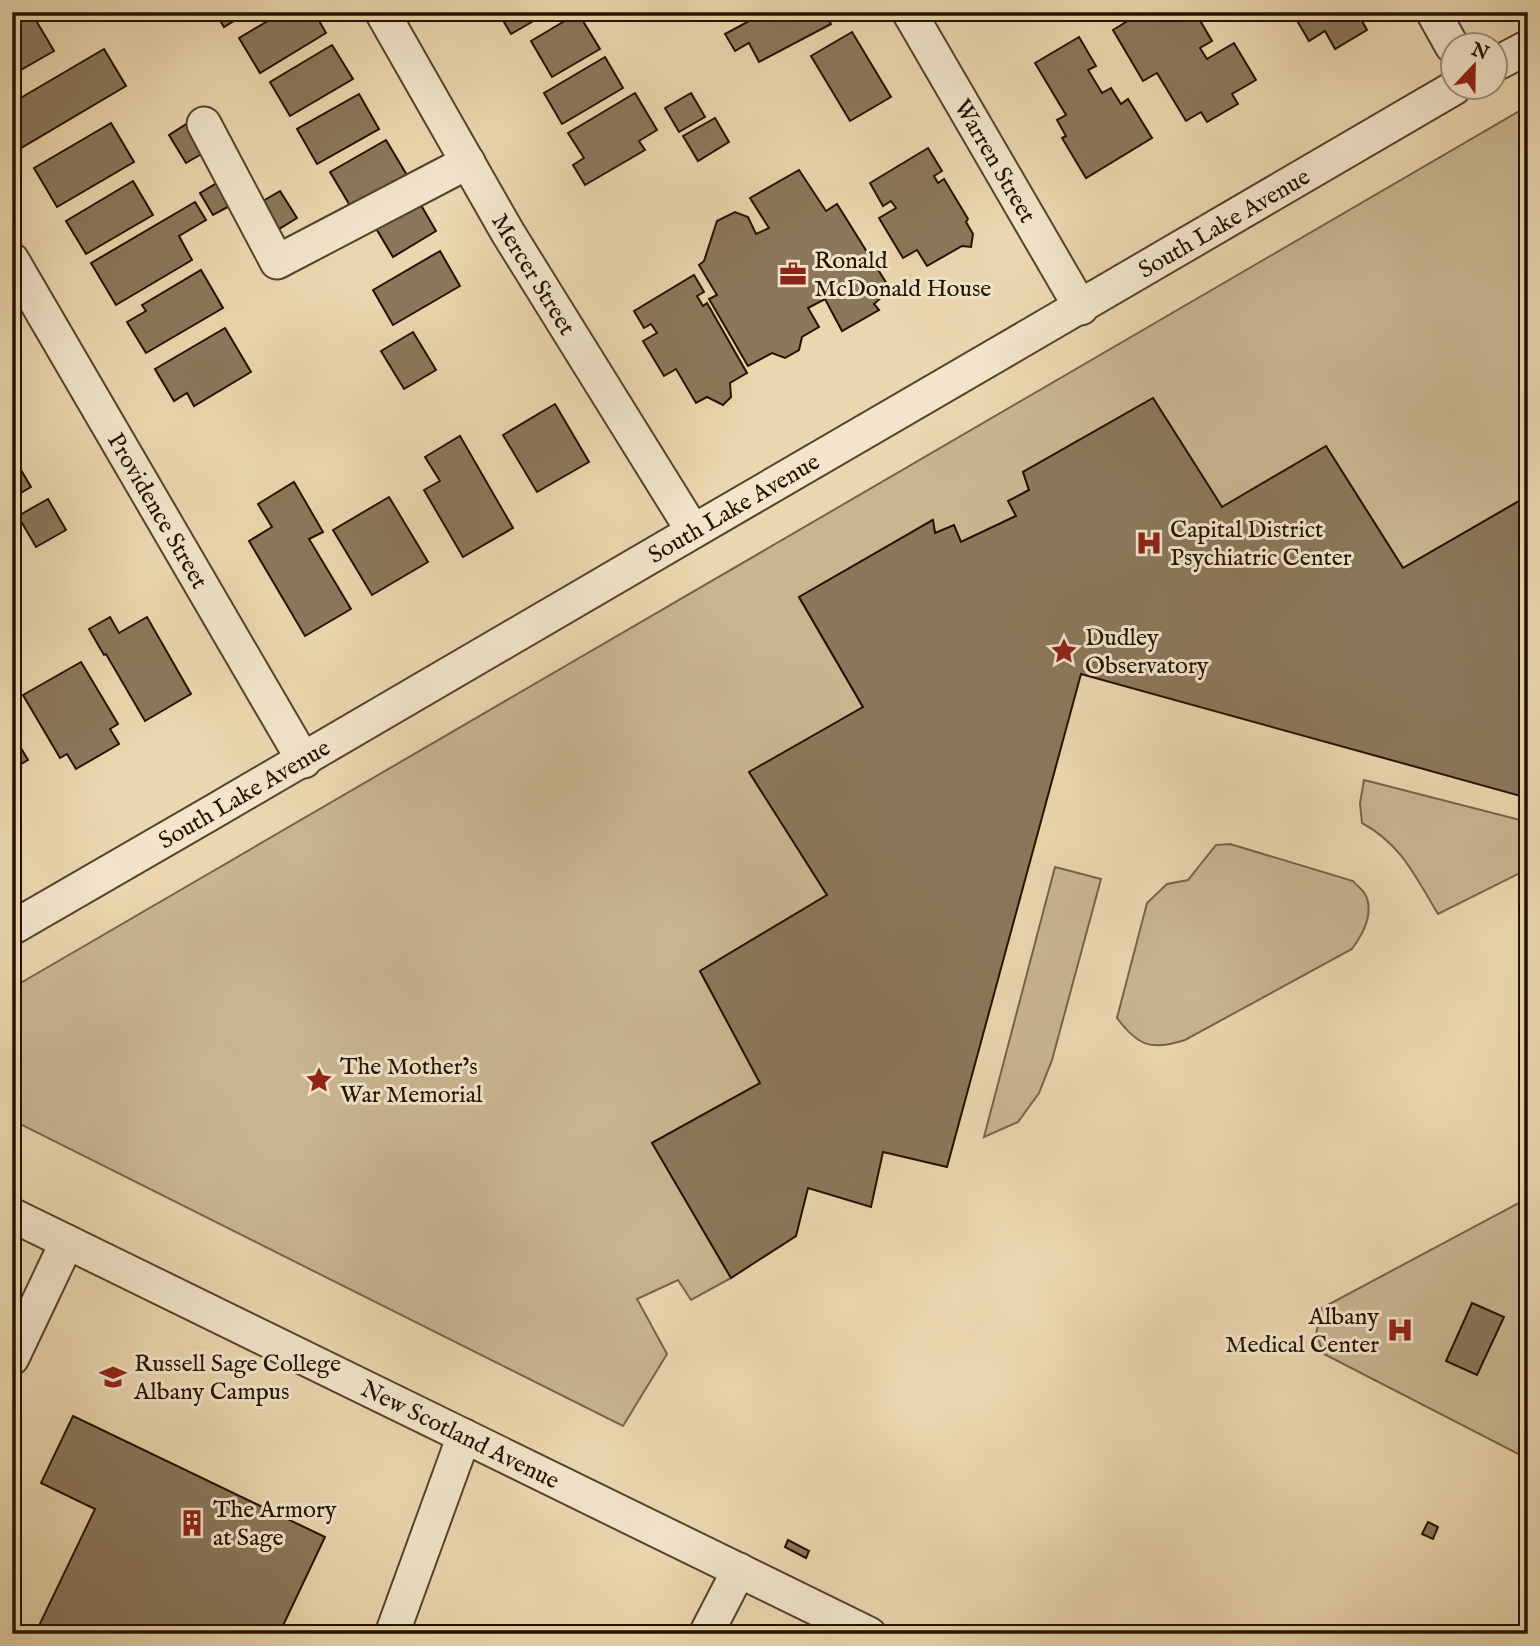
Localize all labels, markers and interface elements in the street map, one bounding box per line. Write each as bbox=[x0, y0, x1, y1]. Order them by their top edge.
north arrow bbox=[1438, 32, 1508, 102]
text: N bbox=[1467, 38, 1492, 67]
street label: Warren Street bbox=[946, 94, 1042, 229]
street label: South Lake Avenue bbox=[1133, 162, 1316, 286]
street label: Mercer Street bbox=[483, 209, 582, 342]
place label: Ronald McDonald House bbox=[814, 246, 991, 305]
office icon: Ronald McDonald House bbox=[778, 259, 808, 289]
street label: Providence Street bbox=[99, 428, 214, 595]
street label: South Lake Avenue bbox=[643, 447, 826, 571]
place label: Capital District Psychiatric Center bbox=[1170, 515, 1352, 574]
hospital icon: Capital District Psychiatric Center bbox=[1134, 528, 1164, 558]
place label: Dudley Observatory bbox=[1085, 623, 1209, 682]
place icon: Dudley Observatory bbox=[1049, 636, 1079, 666]
street label: South Lake Avenue bbox=[153, 733, 336, 857]
place label: The Mother’s War Memorial bbox=[340, 1052, 483, 1111]
place icon: The Mother’s War Memorial bbox=[304, 1065, 334, 1095]
place label: Albany Medical Center bbox=[1225, 1302, 1379, 1361]
hospital icon: Albany Medical Center bbox=[1385, 1315, 1415, 1345]
place label: Russell Sage College Albany Campus bbox=[133, 1349, 341, 1408]
school or university icon: Russell Sage College Albany Campus bbox=[98, 1362, 128, 1392]
street label: New Scotland Avenue bbox=[355, 1374, 564, 1497]
place label: The Armory at Sage bbox=[213, 1495, 337, 1554]
building icon: The Armory at Sage bbox=[177, 1508, 207, 1538]

